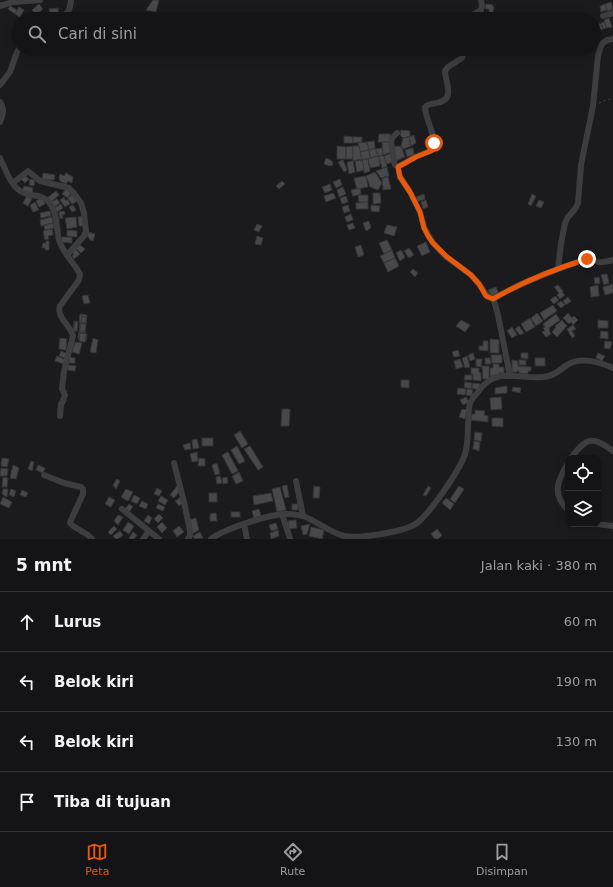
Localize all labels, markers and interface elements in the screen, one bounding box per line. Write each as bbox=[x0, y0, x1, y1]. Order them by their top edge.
search box bbox=[12, 12, 601, 56]
icon: search bbox=[26, 23, 48, 45]
text: Cari di sini bbox=[58, 25, 137, 43]
route start bbox=[425, 134, 443, 152]
route end bbox=[578, 250, 596, 268]
map controls bbox=[565, 455, 601, 527]
button: locate bbox=[565, 455, 601, 491]
button: layers bbox=[565, 491, 601, 527]
text: 5 mnt bbox=[16, 555, 72, 575]
text: Jalan kaki · 380 m bbox=[481, 558, 597, 573]
icon: ahead bbox=[16, 611, 38, 633]
text: Lurus bbox=[54, 613, 101, 631]
text: 60 m bbox=[564, 614, 597, 629]
icon: left bbox=[16, 671, 38, 693]
text: Belok kiri bbox=[54, 673, 134, 691]
text: 190 m bbox=[555, 674, 597, 689]
icon: left bbox=[16, 731, 38, 753]
text: Belok kiri bbox=[54, 733, 134, 751]
text: 130 m bbox=[555, 734, 597, 749]
icon: arrive bbox=[16, 791, 38, 813]
text: Tiba di tujuan bbox=[54, 793, 171, 811]
tab: Peta bbox=[85, 841, 109, 878]
tab: Rute bbox=[280, 841, 305, 878]
tab: Disimpan bbox=[476, 841, 528, 878]

